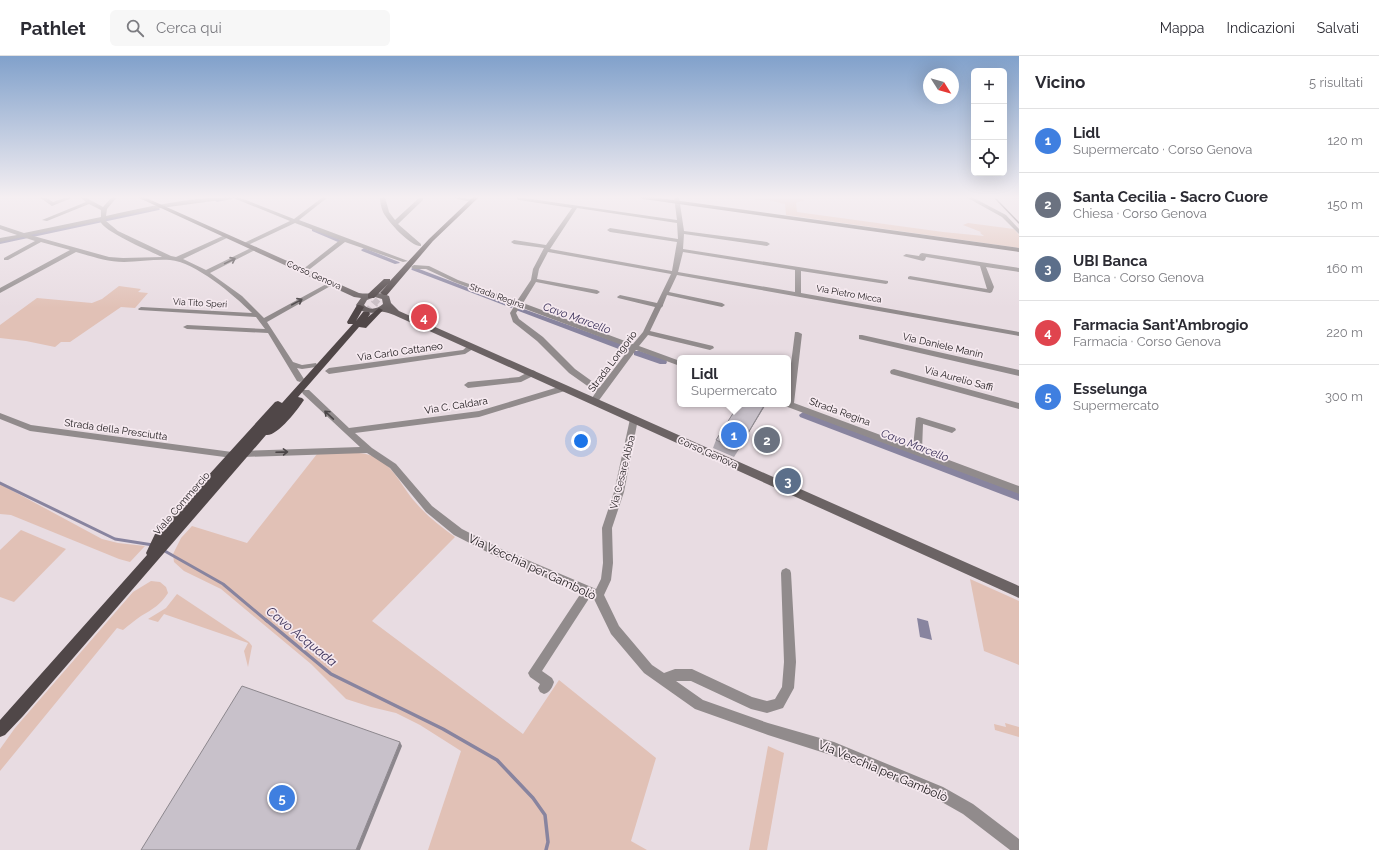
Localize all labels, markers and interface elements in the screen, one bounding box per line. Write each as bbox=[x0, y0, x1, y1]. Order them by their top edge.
search box bbox=[110, 10, 390, 46]
text: Pathlet bbox=[20, 17, 86, 39]
icon: search bbox=[124, 17, 146, 39]
text: Cerca qui bbox=[156, 19, 222, 37]
text: Mappa bbox=[1160, 20, 1205, 36]
text: Indicazioni bbox=[1227, 20, 1295, 36]
text: Salvati bbox=[1317, 20, 1359, 36]
north arrow bbox=[923, 68, 959, 104]
map controls bbox=[971, 68, 1007, 176]
button: + bbox=[971, 68, 1007, 104]
text: Vicino bbox=[1035, 72, 1085, 92]
text: 5 risultati bbox=[1309, 75, 1363, 90]
button: − bbox=[971, 104, 1007, 140]
text: Lidl bbox=[1073, 124, 1100, 142]
text: 1 bbox=[1045, 133, 1051, 148]
text: 120 m bbox=[1327, 133, 1363, 148]
button: locate bbox=[971, 140, 1007, 176]
text: Supermercato · Corso Genova bbox=[1073, 142, 1252, 157]
text: Santa Cecilia - Sacro Cuore bbox=[1073, 188, 1268, 206]
text: 2 bbox=[1044, 197, 1052, 212]
text: 150 m bbox=[1327, 197, 1363, 212]
text: Chiesa · Corso Genova bbox=[1073, 206, 1207, 221]
text: UBI Banca bbox=[1073, 252, 1147, 270]
one-way arrow bbox=[224, 257, 236, 264]
street label: Corso Genova bbox=[285, 259, 343, 291]
text: 3 bbox=[1044, 261, 1052, 276]
text: 160 m bbox=[1326, 261, 1363, 276]
text: Banca · Corso Genova bbox=[1073, 270, 1204, 285]
street label: Strada Regina bbox=[468, 281, 526, 311]
street label: Via Pietro Micca bbox=[815, 283, 883, 305]
street label: Via Tito Speri bbox=[173, 297, 227, 309]
one-way arrow bbox=[291, 298, 303, 306]
water label: Cavo Marcello bbox=[541, 300, 613, 337]
pin: 4 bbox=[411, 302, 437, 332]
text: Farmacia Sant'Ambrogio bbox=[1073, 316, 1248, 334]
text: 4 bbox=[1044, 325, 1052, 340]
text: 220 m bbox=[1326, 325, 1363, 340]
street label: Strada Longorio bbox=[586, 328, 639, 394]
street label: Via Daniele Manin bbox=[901, 331, 985, 360]
text: Farmacia · Corso Genova bbox=[1073, 334, 1221, 349]
street label: Via Carlo Cattaneo bbox=[357, 340, 443, 363]
popup bbox=[677, 355, 791, 407]
street label: Via Aurelio Saffi bbox=[923, 364, 994, 393]
text: Lidl bbox=[691, 365, 718, 383]
text: Esselunga bbox=[1073, 380, 1147, 398]
text: Supermercato bbox=[691, 383, 777, 398]
text: 5 bbox=[1044, 389, 1052, 404]
text: 300 m bbox=[1325, 389, 1363, 404]
street label: Via C. Caldara bbox=[424, 395, 489, 416]
street label: Strada Regina bbox=[808, 395, 872, 428]
text: Supermercato bbox=[1073, 398, 1159, 413]
one-way arrow bbox=[324, 410, 334, 420]
street label: Strada della Presciutta bbox=[64, 417, 168, 442]
pin: 1 bbox=[721, 420, 747, 450]
pin: 2 bbox=[754, 425, 780, 455]
water label: Cavo Marcello bbox=[879, 427, 950, 464]
your location bbox=[571, 431, 591, 451]
street label: Via Cesare Abba bbox=[608, 434, 637, 510]
street label: Corso Genova bbox=[676, 434, 740, 471]
one-way arrow bbox=[275, 449, 288, 456]
pin: 3 bbox=[775, 466, 801, 496]
street label: Viale Commercio bbox=[151, 470, 212, 537]
street label: Via Vecchia per Gambolò bbox=[466, 531, 598, 603]
water label: Cavo Acquada bbox=[263, 603, 340, 670]
street label: Via Vecchia per Gambolò bbox=[816, 737, 950, 805]
pin: 5 bbox=[269, 783, 295, 813]

